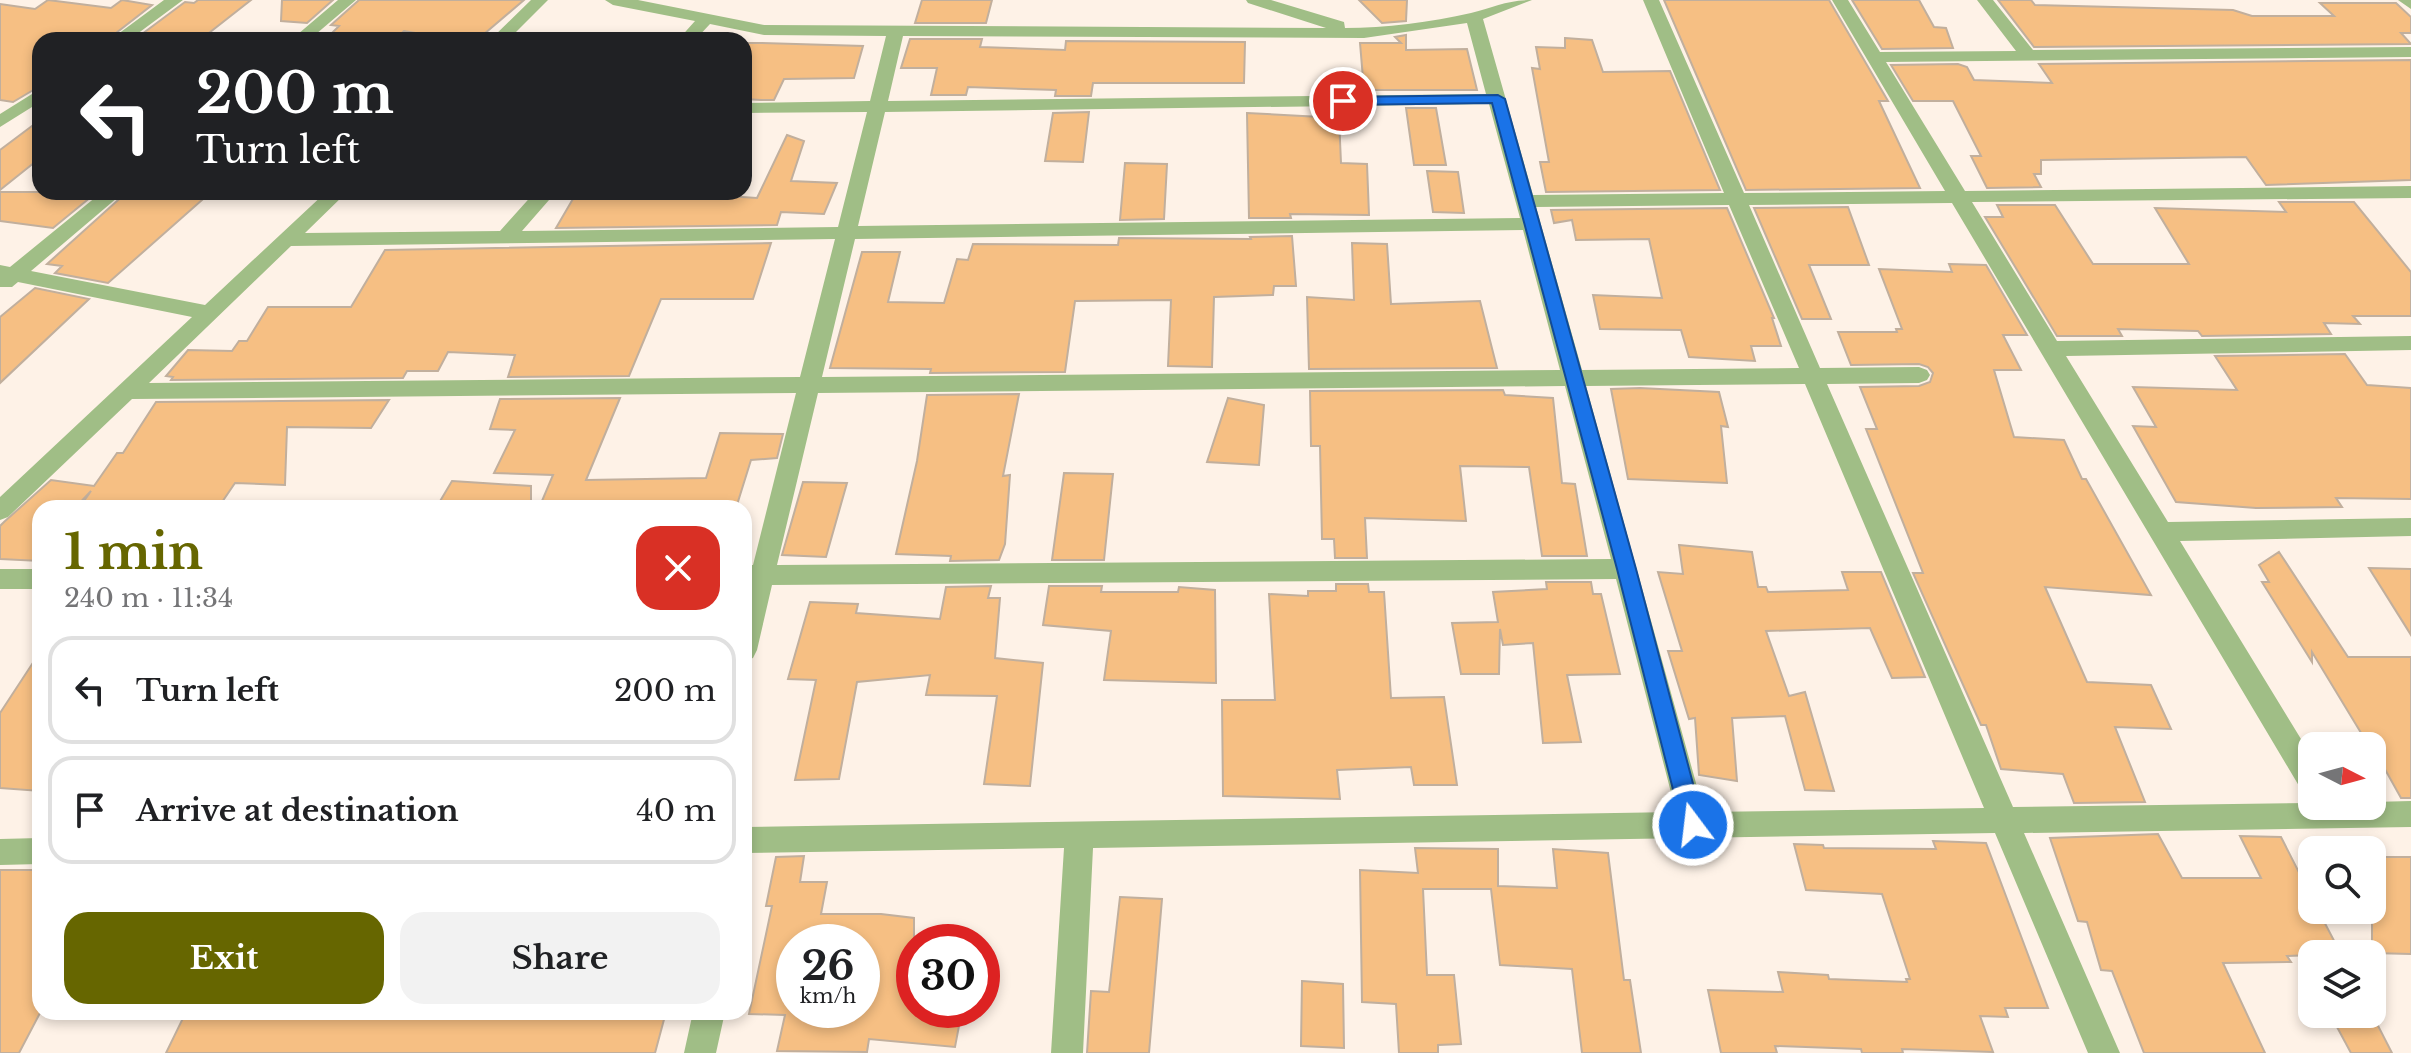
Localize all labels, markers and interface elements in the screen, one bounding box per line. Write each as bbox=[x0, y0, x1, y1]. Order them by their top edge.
text: 200 m bbox=[196, 59, 394, 128]
icon: left bbox=[64, 64, 168, 168]
pin bbox=[1309, 67, 1377, 135]
icon: arrive bbox=[1321, 79, 1365, 123]
text: Turn left bbox=[196, 128, 360, 173]
text: 1 min bbox=[64, 522, 203, 582]
button: close bbox=[636, 526, 720, 610]
text: 240 m · 11:34 bbox=[64, 582, 233, 614]
icon: left bbox=[68, 668, 112, 712]
text: Turn left bbox=[136, 672, 279, 709]
text: 200 m bbox=[614, 672, 716, 709]
north arrow bbox=[2298, 732, 2386, 820]
map controls bbox=[2298, 732, 2386, 1028]
position arrow bbox=[1651, 783, 1735, 867]
icon: arrive bbox=[68, 788, 112, 832]
text: Arrive at destination bbox=[136, 792, 459, 829]
text: 40 m bbox=[636, 792, 716, 829]
button: search bbox=[2298, 836, 2386, 924]
button: Exit bbox=[64, 912, 384, 1004]
button: Share bbox=[400, 912, 720, 1004]
speed limit sign: 30 bbox=[896, 924, 1000, 1028]
button: layers bbox=[2298, 940, 2386, 1028]
text: 26 bbox=[802, 941, 855, 991]
text: km/h bbox=[800, 984, 856, 1008]

